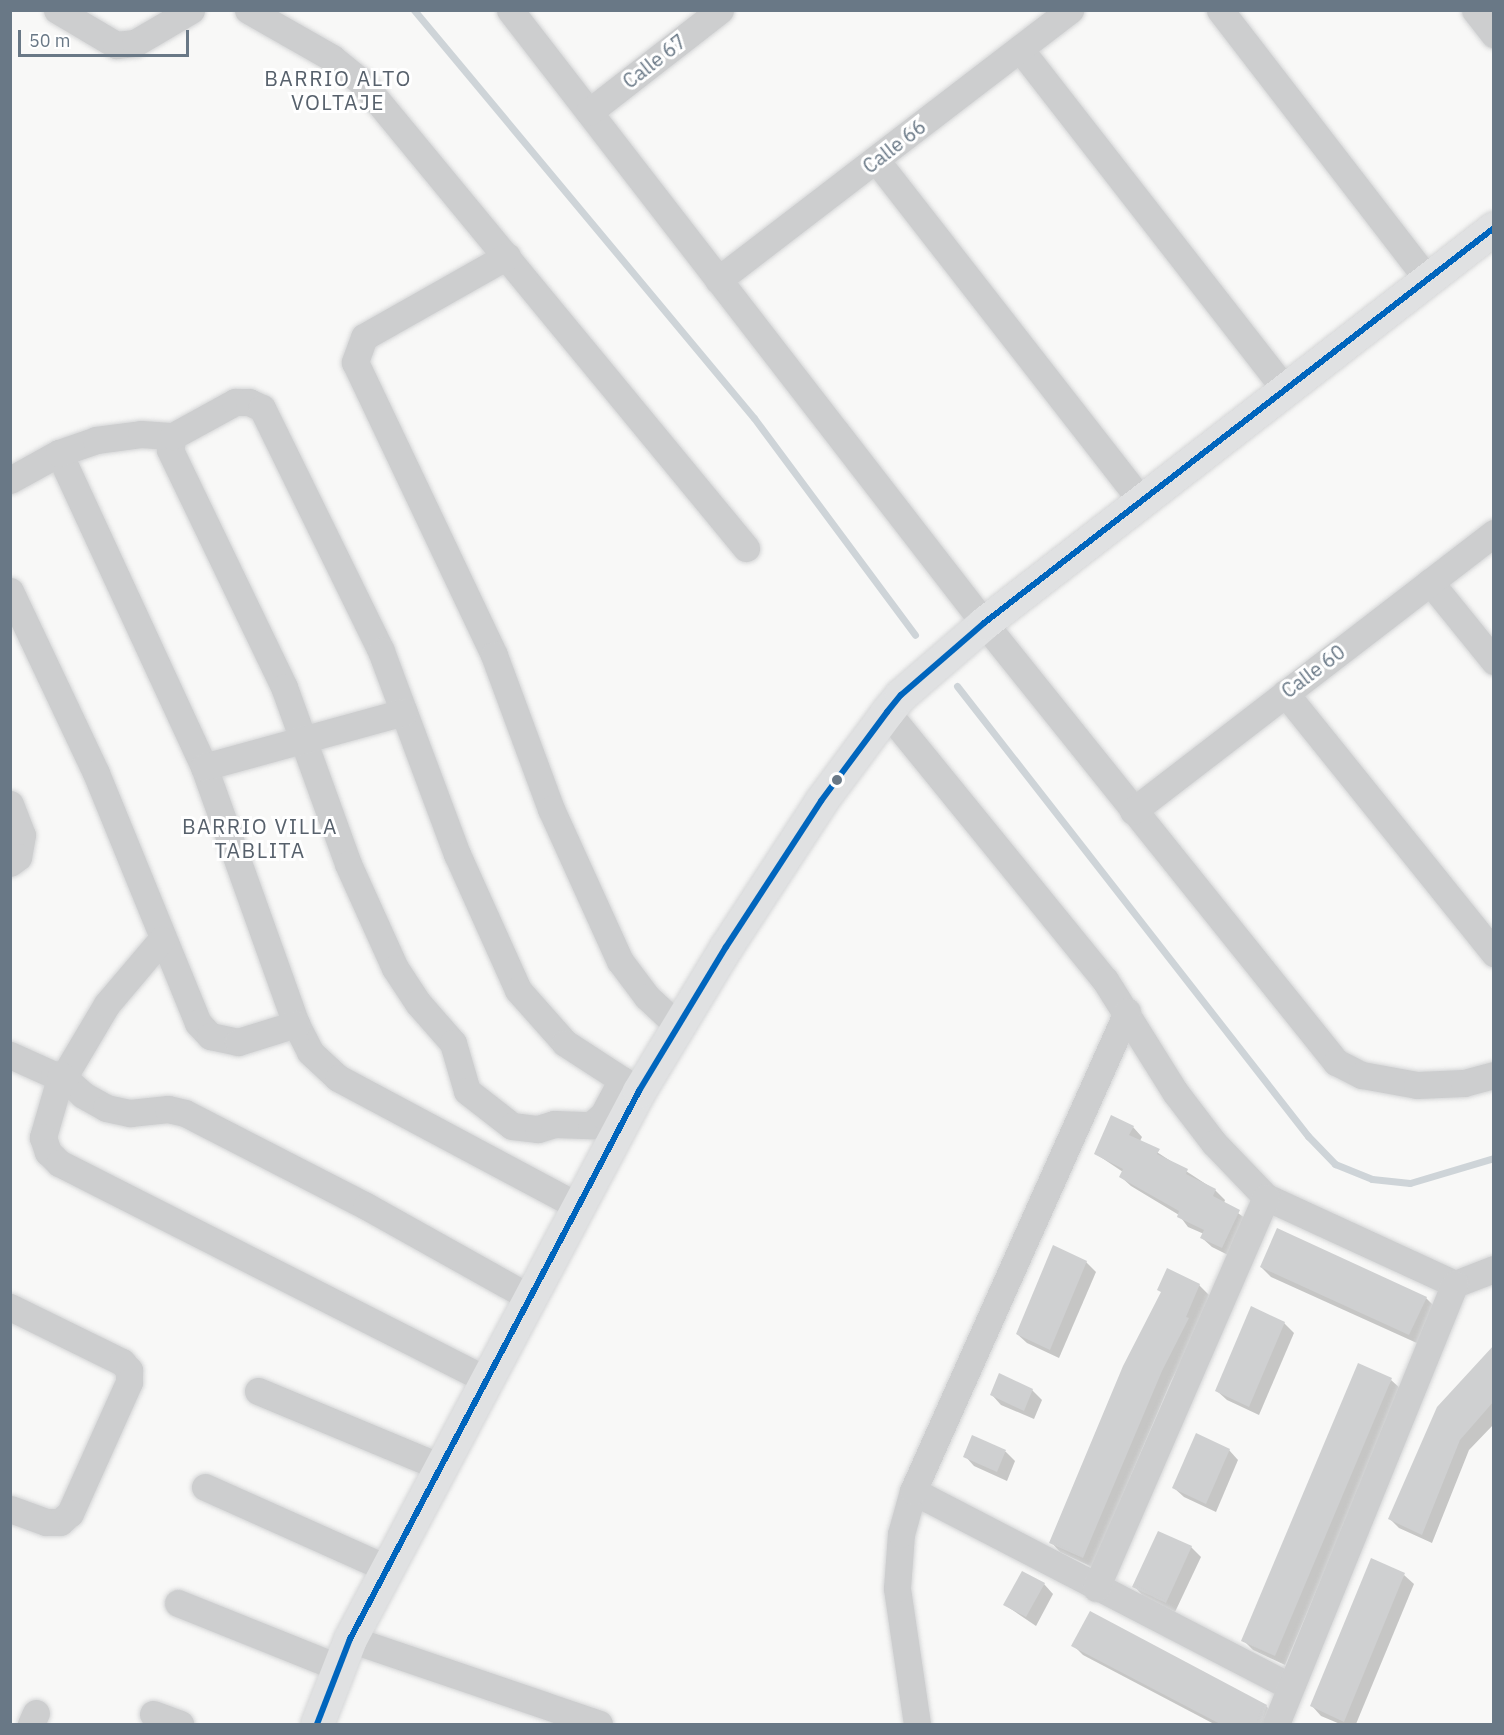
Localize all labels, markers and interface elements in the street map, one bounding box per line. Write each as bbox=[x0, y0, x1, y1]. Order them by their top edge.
scale bar bbox=[21, 18, 192, 56]
text: 50 m bbox=[29, 29, 71, 52]
street label: Calle 67 bbox=[618, 29, 690, 93]
district label: BARRIO ALTO VOLTAJE bbox=[264, 65, 412, 115]
street label: Calle 66 bbox=[858, 114, 930, 178]
street label: Calle 60 bbox=[1276, 639, 1350, 703]
unlabelled marker bbox=[831, 774, 843, 786]
district label: BARRIO VILLA TABLITA bbox=[182, 813, 338, 863]

